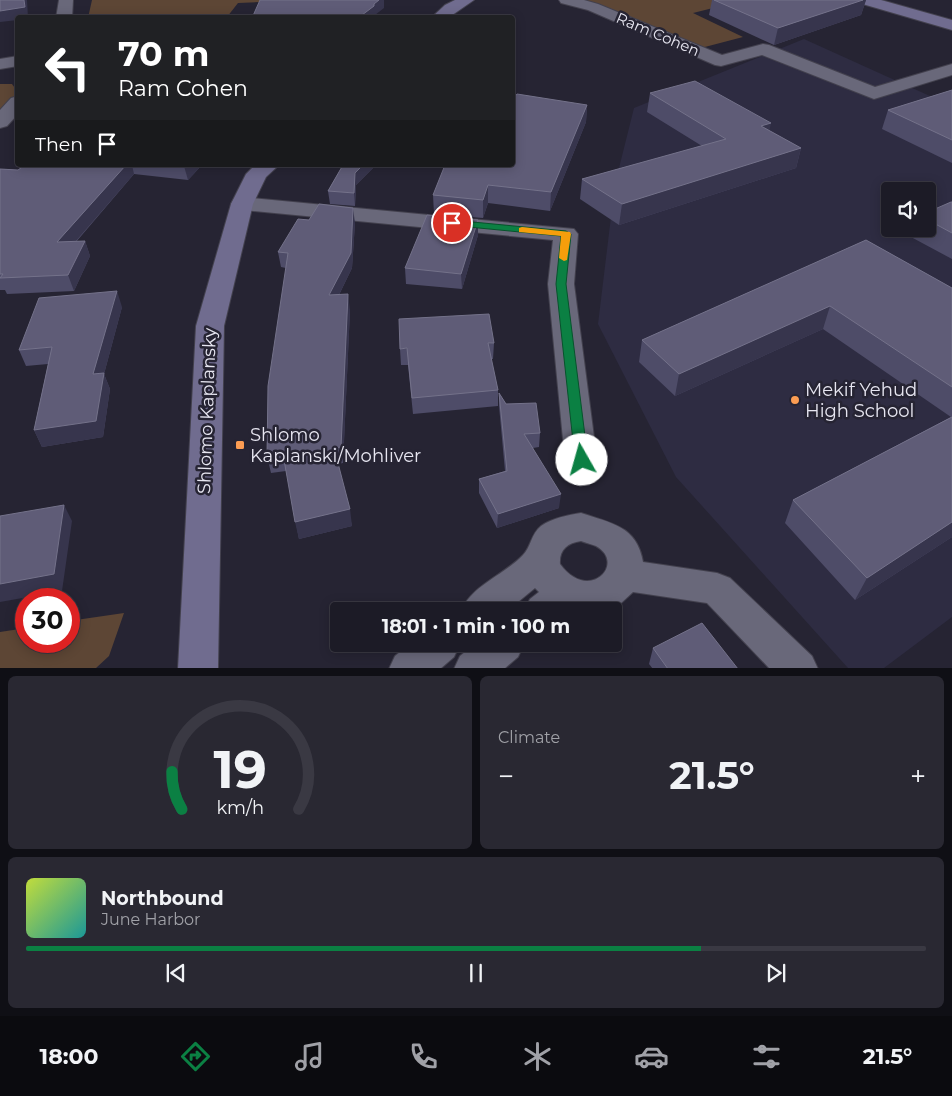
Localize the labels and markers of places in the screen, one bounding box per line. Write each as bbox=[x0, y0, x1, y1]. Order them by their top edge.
pin bbox=[431, 202, 473, 244]
place label: Mekif Yehud High School bbox=[805, 379, 917, 422]
marker: Mekif Yehud High School bbox=[789, 394, 801, 406]
place label: Shlomo Kaplanski/Mohliver bbox=[250, 424, 421, 467]
marker: Shlomo Kaplanski/Mohliver bbox=[234, 439, 246, 451]

